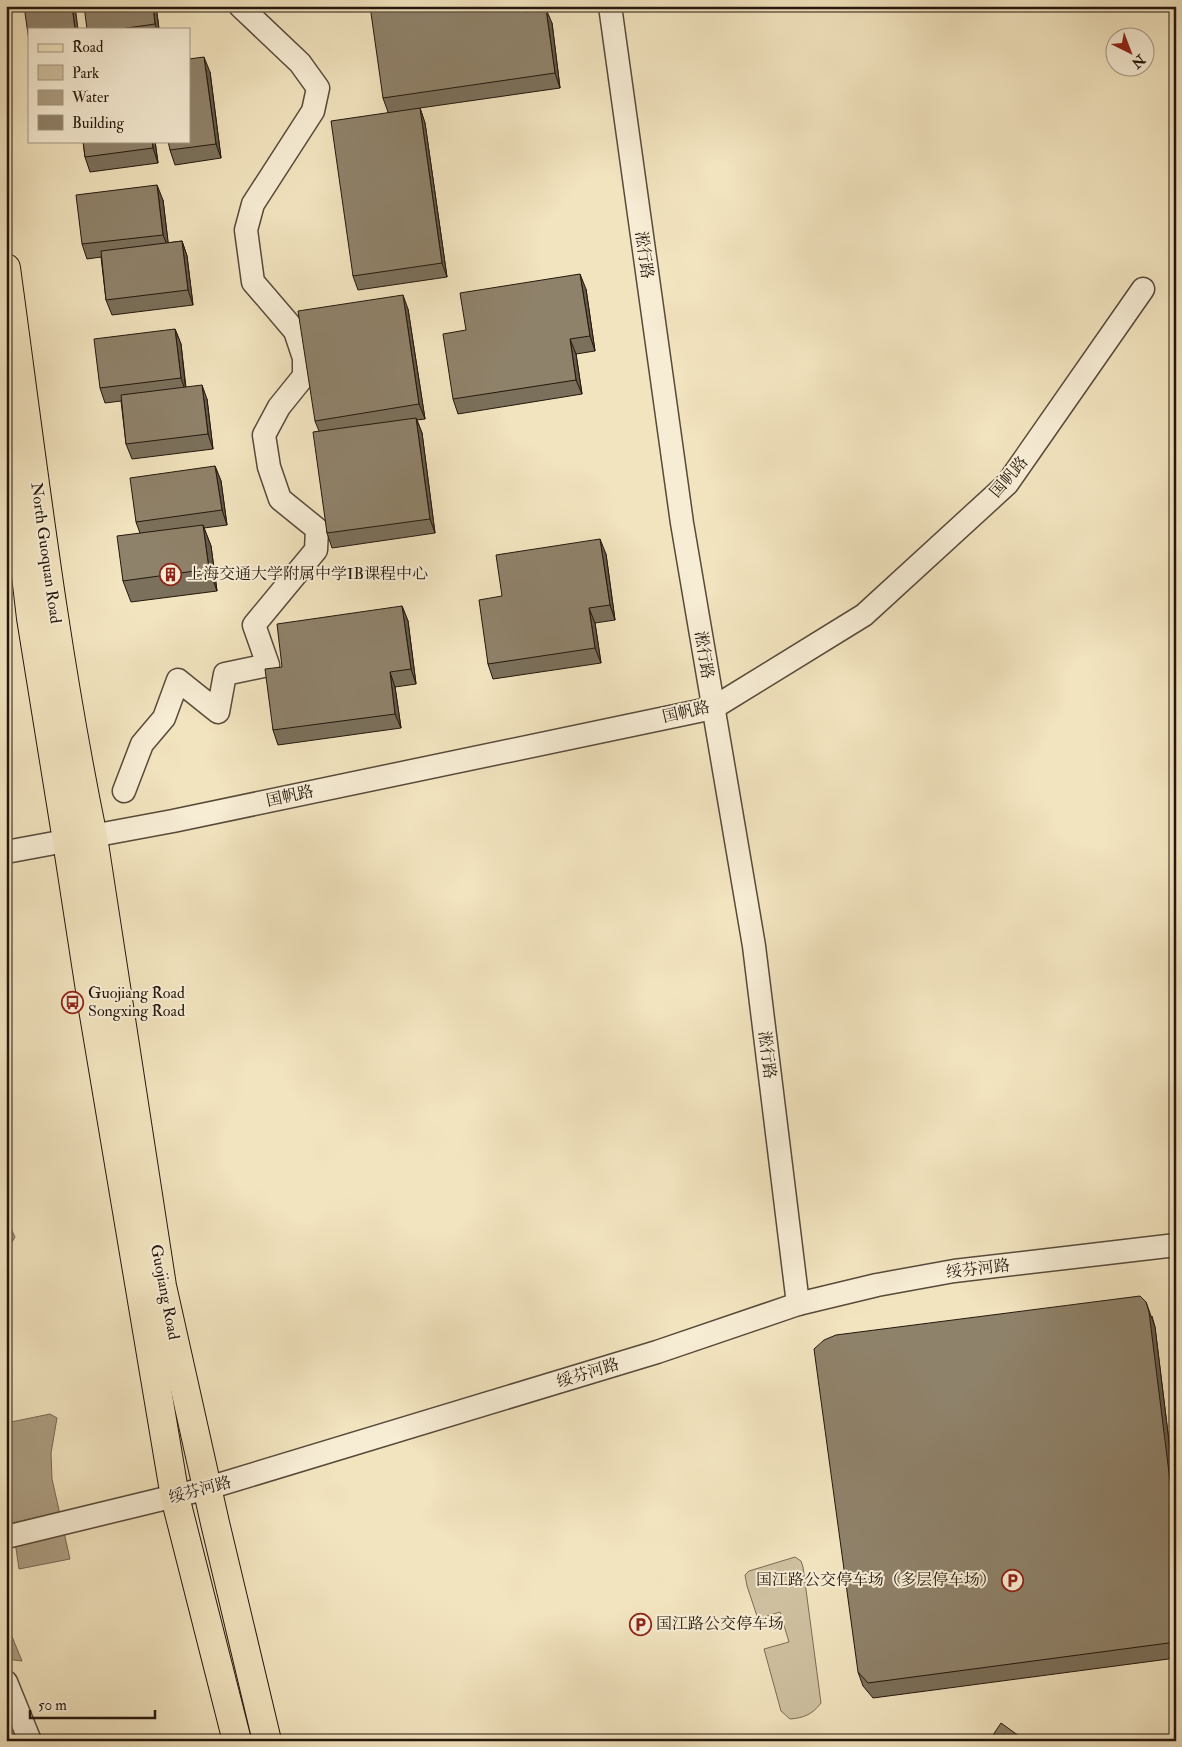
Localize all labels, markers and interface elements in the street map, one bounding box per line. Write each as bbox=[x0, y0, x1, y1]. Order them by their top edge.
legend bbox=[28, 28, 190, 142]
north arrow bbox=[1104, 28, 1154, 78]
text: Road bbox=[72, 38, 104, 57]
text: N bbox=[1128, 50, 1149, 72]
text: Park bbox=[72, 64, 99, 83]
text: Water bbox=[71, 88, 109, 107]
text: Building bbox=[72, 114, 124, 133]
street label: 淞行路 bbox=[631, 230, 657, 280]
street label: 国帆路 bbox=[986, 452, 1032, 502]
street label: North Guoquan Road bbox=[26, 481, 66, 625]
building icon: 上海交通大学附属中学IB课程中心 bbox=[159, 562, 183, 586]
place label: 上海交通大学附属中学IB课程中心 bbox=[187, 564, 428, 584]
street label: 淞行路 bbox=[690, 630, 718, 680]
street label: 国帆路 bbox=[660, 697, 712, 727]
street label: 国帆路 bbox=[264, 781, 316, 811]
place label: Guojiang Road Songxing Road bbox=[88, 983, 185, 1021]
bus stop icon: Guojiang Road Songxing Road bbox=[60, 990, 84, 1014]
street label: 淞行路 bbox=[754, 1030, 780, 1080]
street label: Guojiang Road bbox=[146, 1243, 184, 1342]
street label: 绥芬河路 bbox=[945, 1255, 1011, 1283]
street label: 绥芬河路 bbox=[554, 1354, 622, 1392]
street label: 绥芬河路 bbox=[166, 1472, 234, 1508]
parking icon: 国江路公交停车场（多层停车场） bbox=[1000, 1568, 1024, 1592]
place label: 国江路公交停车场（多层停车场） bbox=[756, 1570, 996, 1590]
parking icon: 国江路公交停车场 bbox=[628, 1612, 652, 1636]
place label: 国江路公交停车场 bbox=[656, 1614, 784, 1634]
scale bar bbox=[30, 1687, 155, 1719]
text: 50 m bbox=[38, 1696, 67, 1715]

